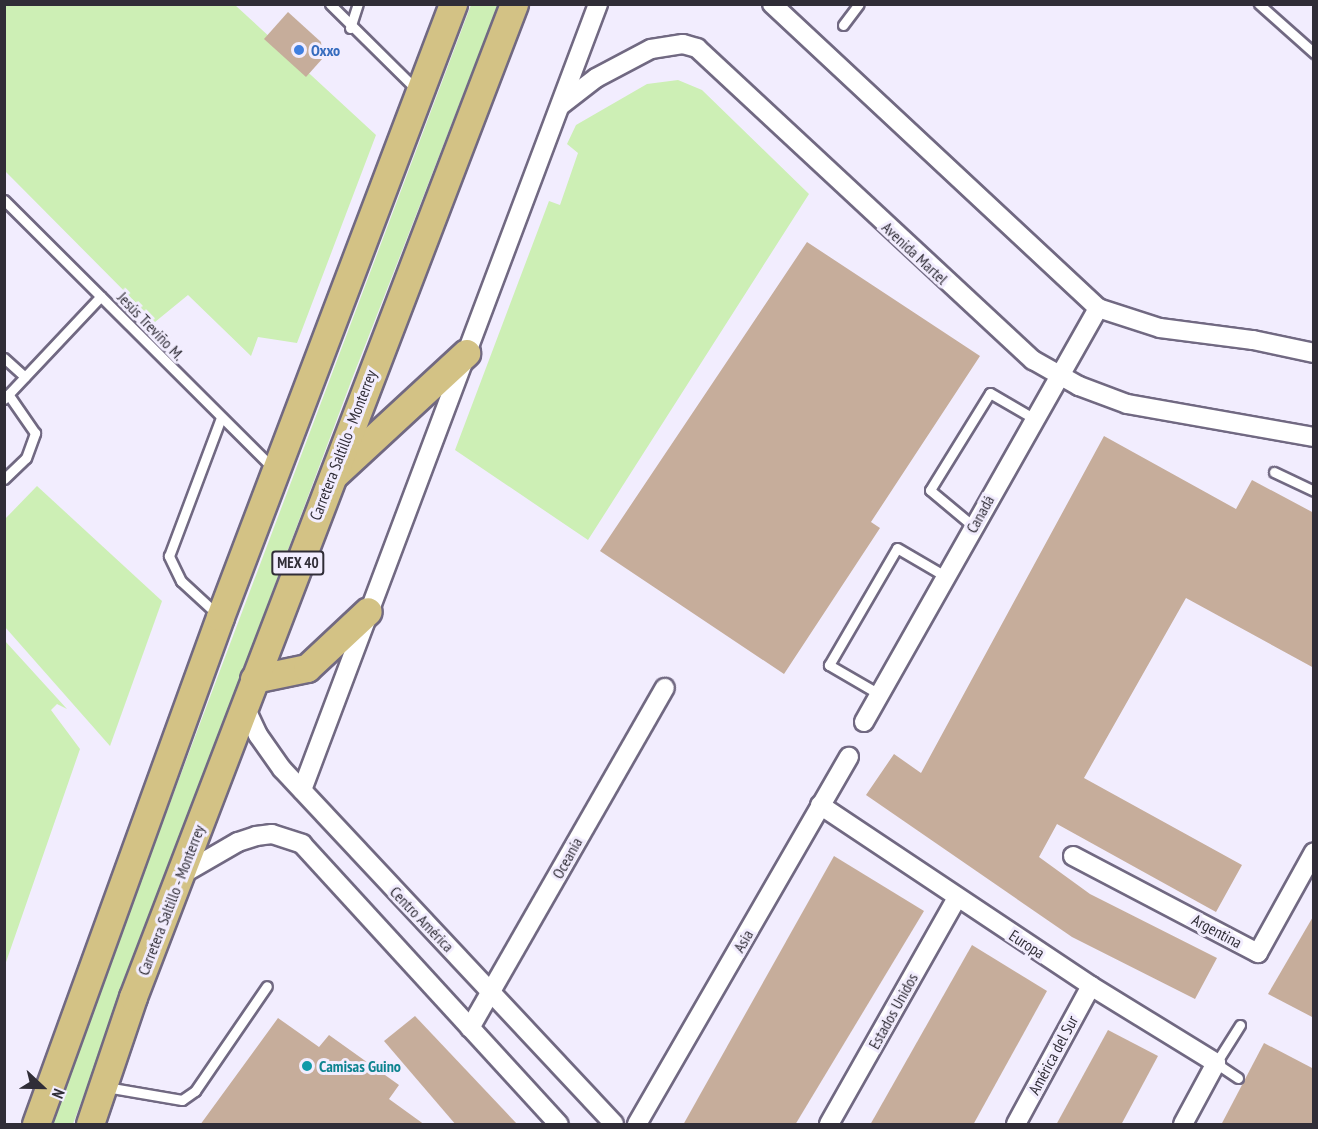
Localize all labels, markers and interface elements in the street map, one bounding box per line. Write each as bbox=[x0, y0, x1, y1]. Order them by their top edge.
place label: Oxxo bbox=[311, 40, 340, 60]
marker: Oxxo bbox=[292, 43, 306, 57]
street label: Avenida Martel bbox=[878, 218, 952, 288]
street label: Jesús Treviño M. bbox=[113, 288, 189, 364]
street label: Carretera Saltillo - Monterrey bbox=[305, 367, 381, 523]
street label: Canadá bbox=[962, 492, 998, 536]
road number: MEX 40 bbox=[271, 551, 325, 575]
street label: Carretera Saltillo - Monterrey bbox=[133, 822, 209, 978]
street label: Oceanía bbox=[548, 834, 586, 882]
street label: Centro América bbox=[386, 882, 458, 956]
street label: Argentina bbox=[1189, 910, 1245, 952]
street label: Europa bbox=[1006, 925, 1048, 963]
street label: Asia bbox=[729, 926, 757, 956]
street label: Estados Unidos bbox=[864, 970, 922, 1052]
street label: América del Sur bbox=[1024, 1012, 1082, 1098]
place label: Camisas Guino bbox=[319, 1056, 401, 1076]
north arrow bbox=[12, 1057, 72, 1117]
marker: Camisas Guino bbox=[300, 1059, 314, 1073]
text: N bbox=[48, 1086, 70, 1101]

